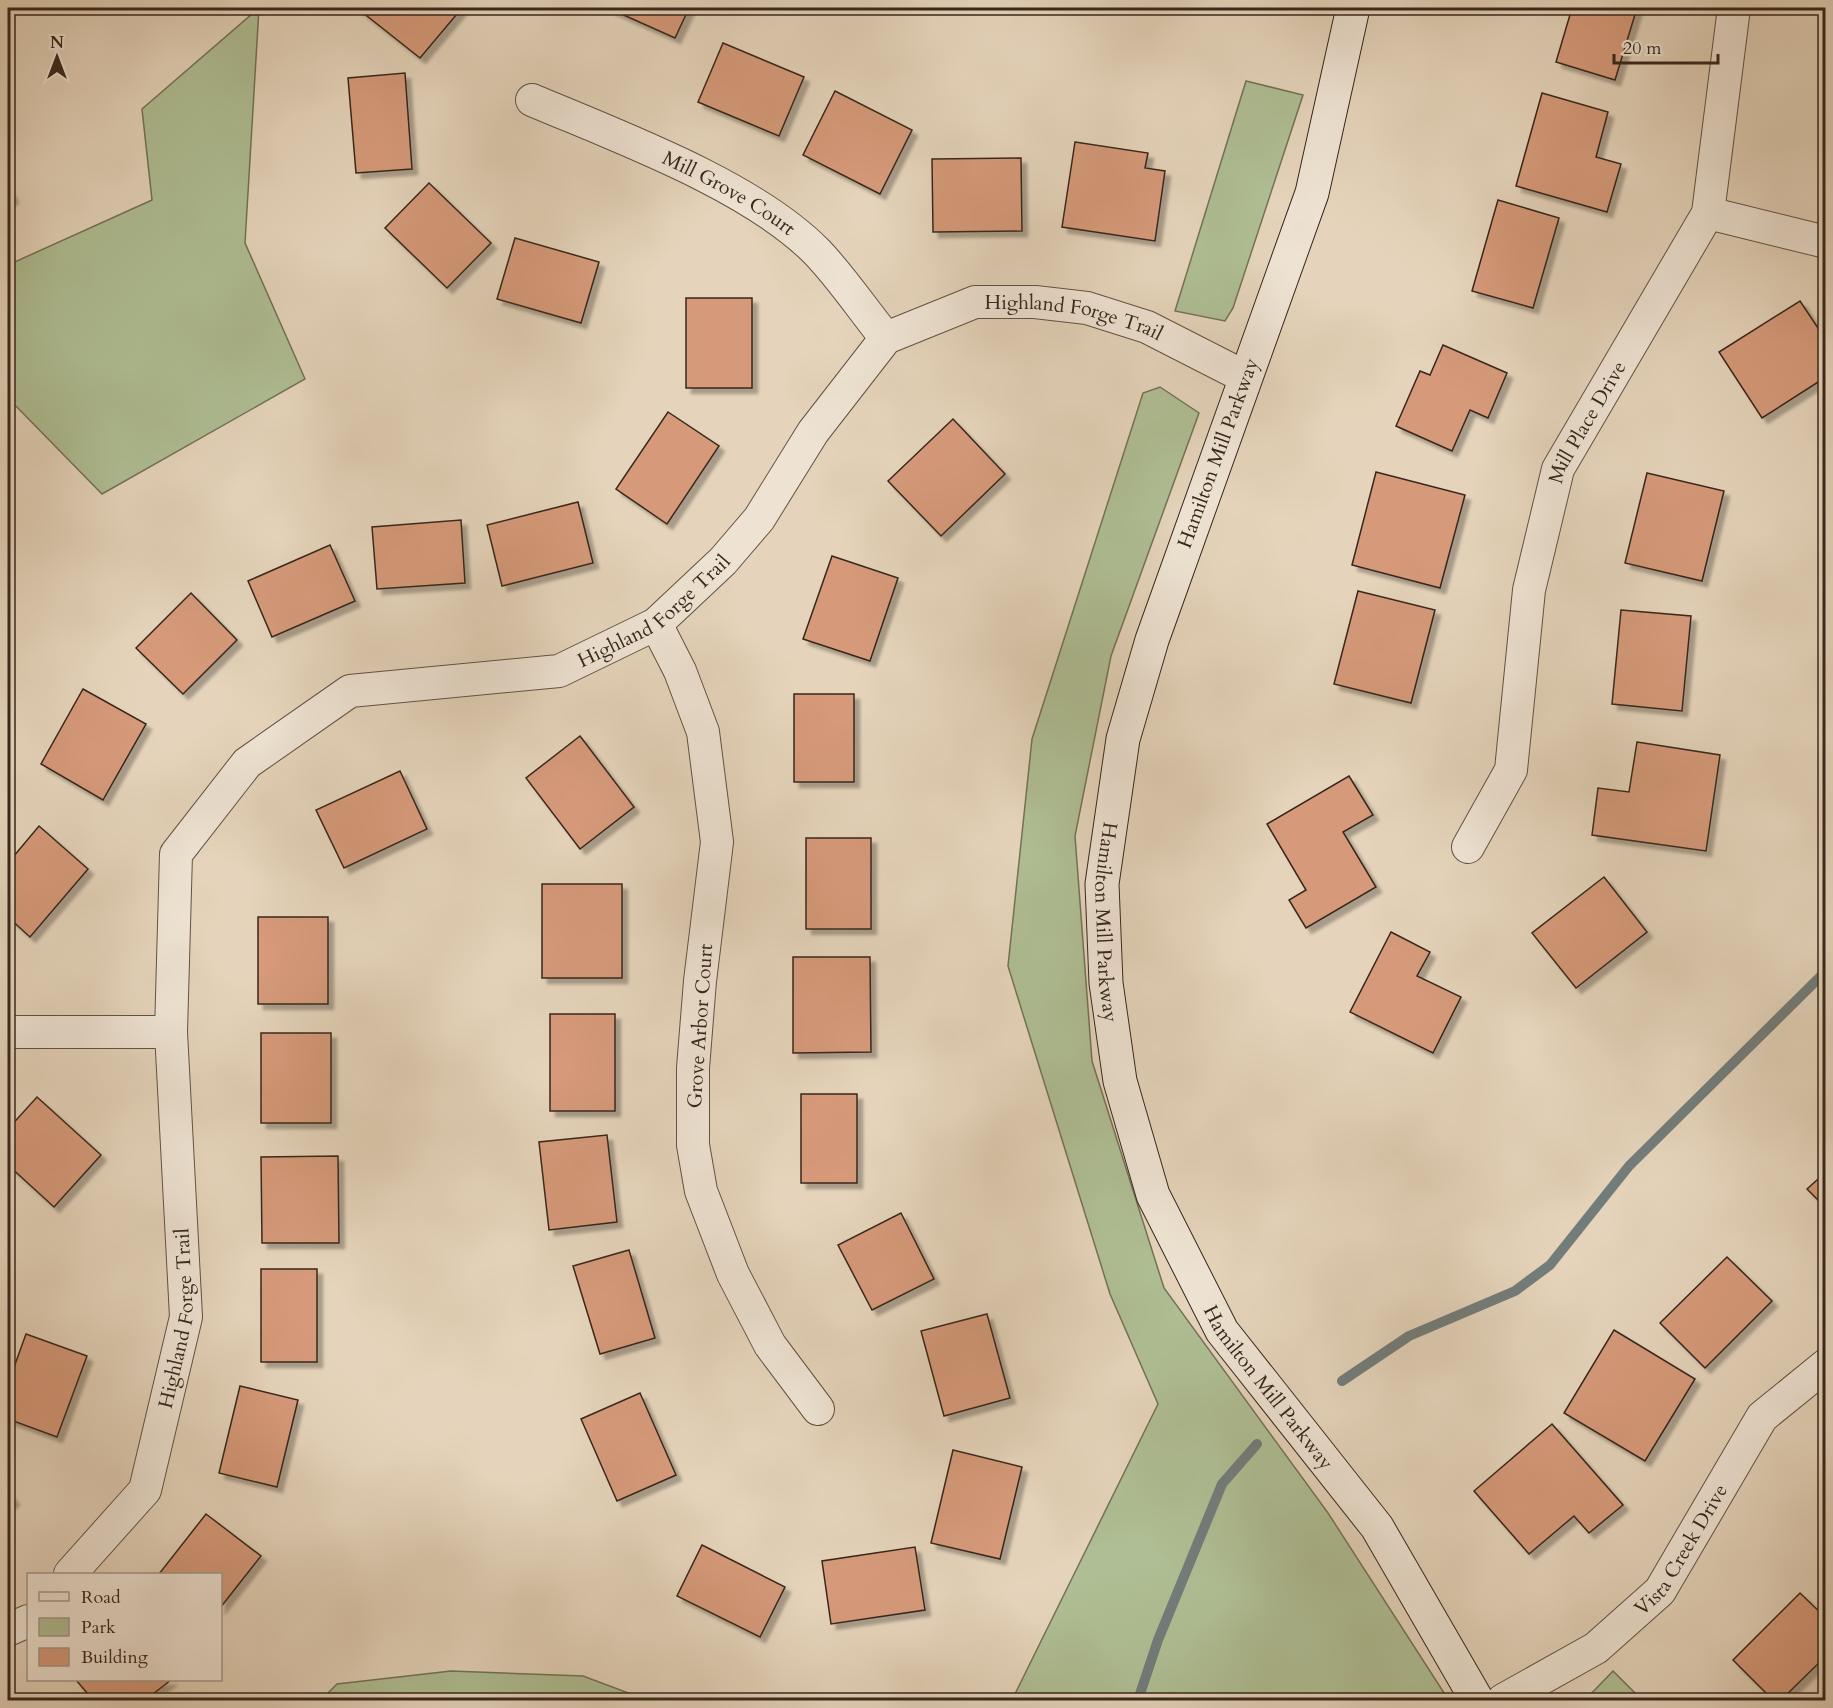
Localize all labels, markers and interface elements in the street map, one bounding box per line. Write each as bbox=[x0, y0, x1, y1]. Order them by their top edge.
north arrow bbox=[27, 27, 87, 87]
scale bar bbox=[1614, 27, 1718, 65]
text: N bbox=[50, 32, 64, 54]
text: 20 m bbox=[1623, 36, 1662, 61]
street label: Mill Grove Court bbox=[658, 144, 802, 242]
street label: Highland Forge Trail bbox=[984, 288, 1168, 346]
street label: Hamilton Mill Parkway bbox=[1171, 354, 1265, 552]
street label: Mill Place Drive bbox=[1542, 356, 1632, 486]
street label: Highland Forge Trail bbox=[573, 549, 736, 674]
street label: Hamilton Mill Parkway bbox=[1088, 820, 1125, 1024]
street label: Grove Arbor Court bbox=[681, 942, 719, 1109]
street label: Highland Forge Trail bbox=[151, 1228, 200, 1411]
street label: Hamilton Mill Parkway bbox=[1197, 1300, 1340, 1476]
street label: Vista Creek Drive bbox=[1628, 1479, 1733, 1621]
legend bbox=[27, 1573, 222, 1681]
text: Road bbox=[81, 1585, 121, 1610]
text: Park bbox=[81, 1615, 116, 1640]
text: Building bbox=[81, 1645, 149, 1670]

